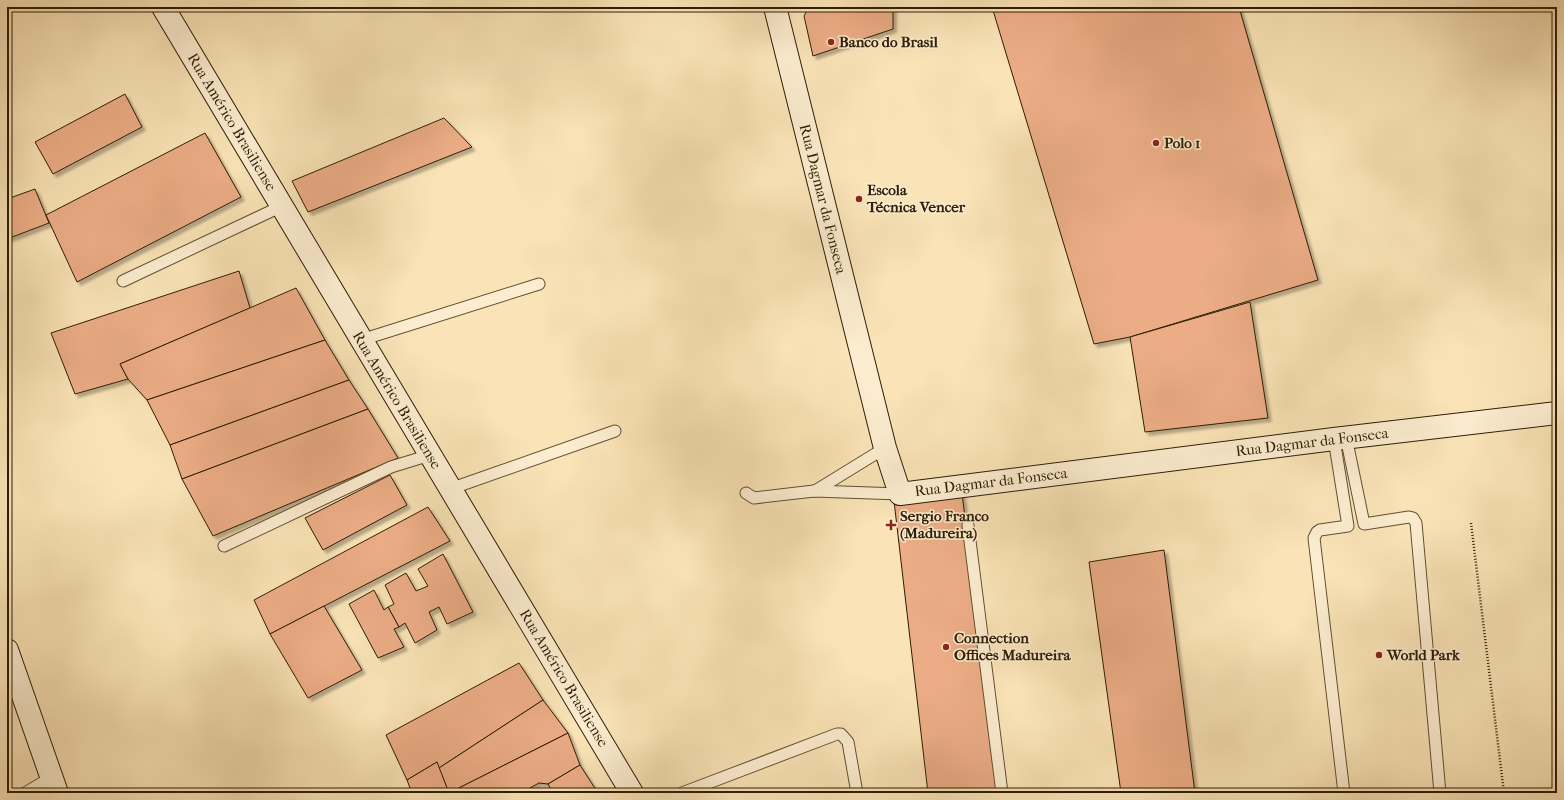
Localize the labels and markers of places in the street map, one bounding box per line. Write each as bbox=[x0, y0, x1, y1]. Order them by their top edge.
place label: Banco do Brasil bbox=[839, 33, 939, 51]
marker: Banco do Brasil bbox=[826, 37, 836, 47]
place label: Polo 1 bbox=[1164, 134, 1200, 152]
marker: Polo 1 bbox=[1151, 138, 1161, 148]
place label: Escola Técnica Vencer bbox=[866, 181, 966, 216]
marker: Escola Técnica Vencer bbox=[854, 194, 864, 204]
place label: Sergio Franco (Madureira) bbox=[900, 507, 989, 542]
marker: Sergio Franco (Madureira) bbox=[885, 519, 897, 531]
place label: Connection Offices Madureira bbox=[954, 629, 1072, 664]
marker: Connection Offices Madureira bbox=[941, 642, 951, 652]
place label: World Park bbox=[1386, 646, 1461, 664]
marker: World Park bbox=[1374, 650, 1384, 660]

